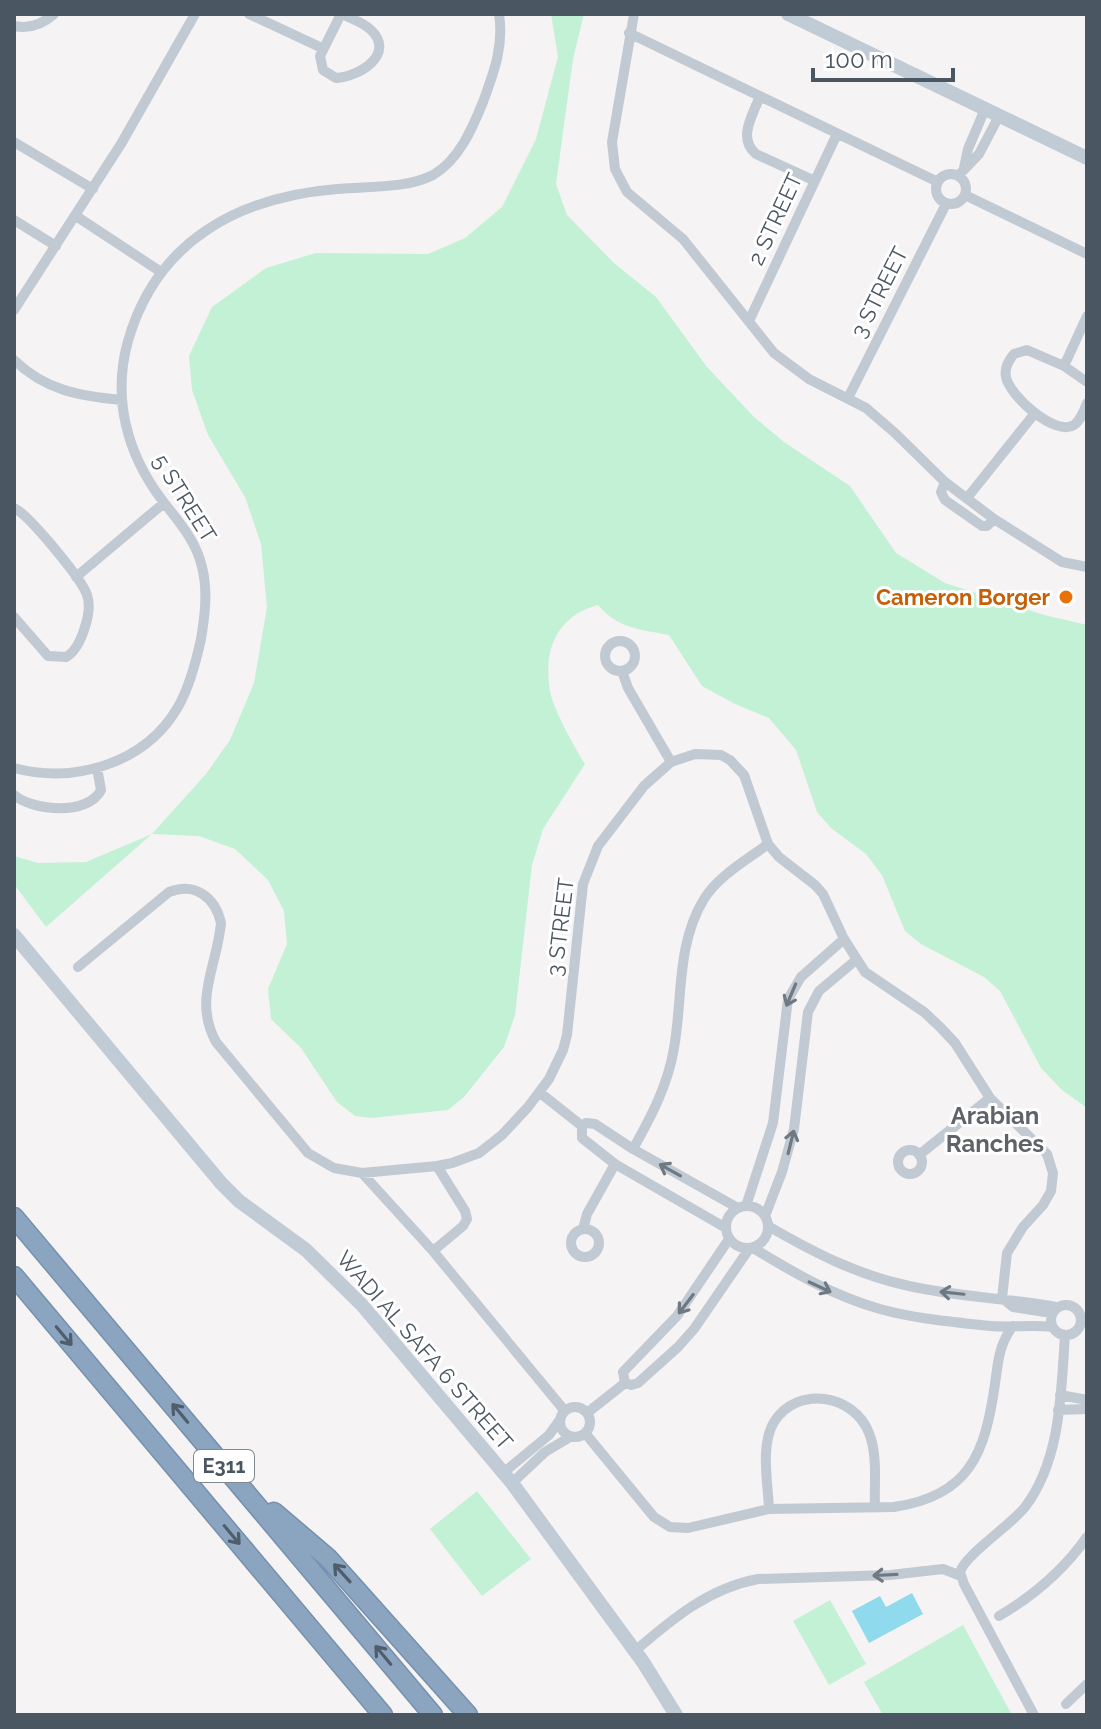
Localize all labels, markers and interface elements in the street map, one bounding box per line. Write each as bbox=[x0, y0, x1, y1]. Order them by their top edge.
scale bar bbox=[813, 32, 953, 82]
text: 100 m bbox=[825, 45, 893, 74]
street label: 2 STREET bbox=[742, 168, 808, 269]
street label: 3 STREET bbox=[845, 242, 913, 342]
street label: 5 STREET bbox=[148, 449, 223, 547]
place label: Cameron Borger bbox=[876, 584, 1050, 610]
marker: Cameron Borger bbox=[1057, 588, 1075, 606]
street label: 3 STREET bbox=[541, 876, 579, 978]
one-way arrow bbox=[783, 983, 798, 1007]
district label: Arabian Ranches bbox=[946, 1101, 1044, 1158]
one-way arrow bbox=[784, 1130, 799, 1156]
one-way arrow bbox=[659, 1162, 682, 1178]
street label: WADI AL SAFA 6 STREET bbox=[332, 1245, 519, 1455]
one-way arrow bbox=[808, 1280, 832, 1295]
one-way arrow bbox=[939, 1285, 965, 1300]
one-way arrow bbox=[678, 1293, 695, 1314]
one-way arrow bbox=[55, 1325, 73, 1346]
one-way arrow bbox=[171, 1404, 189, 1424]
road number: E311 bbox=[194, 1450, 254, 1482]
one-way arrow bbox=[223, 1524, 241, 1545]
one-way arrow bbox=[333, 1564, 351, 1584]
one-way arrow bbox=[872, 1568, 899, 1583]
one-way arrow bbox=[374, 1646, 392, 1666]

